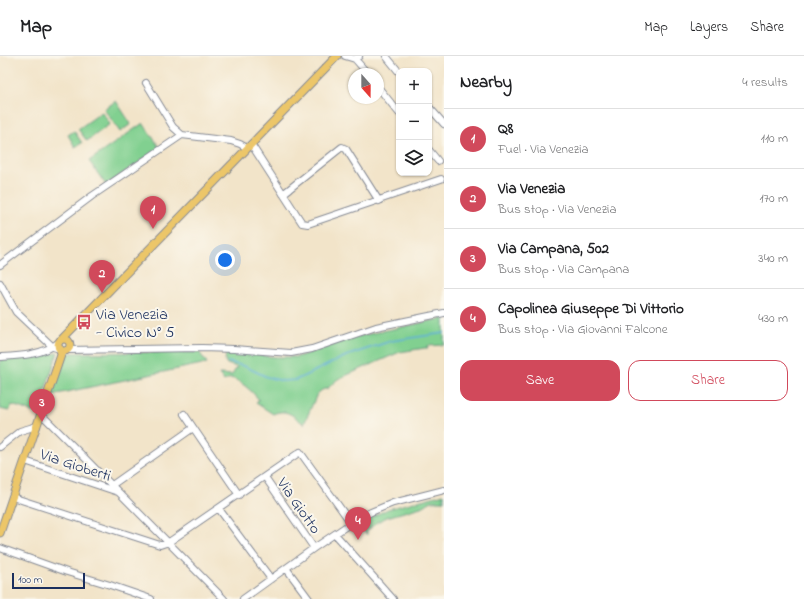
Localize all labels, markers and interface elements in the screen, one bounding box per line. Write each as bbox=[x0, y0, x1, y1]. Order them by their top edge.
text: Map bbox=[20, 14, 52, 41]
text: Map bbox=[644, 17, 668, 38]
text: Layers bbox=[690, 17, 728, 38]
text: Share bbox=[750, 17, 784, 38]
north arrow bbox=[348, 68, 384, 104]
map controls bbox=[396, 68, 432, 176]
button: + bbox=[396, 68, 432, 104]
text: Nearby bbox=[460, 70, 512, 95]
text: 4 results bbox=[742, 73, 788, 92]
button: − bbox=[396, 104, 432, 140]
text: Q8 bbox=[498, 118, 513, 140]
text: 1 bbox=[471, 129, 475, 148]
text: 110 m bbox=[761, 129, 788, 148]
button: layers bbox=[396, 140, 432, 176]
text: Fuel · Via Venezia bbox=[498, 140, 589, 159]
text: Via Venezia bbox=[498, 178, 565, 200]
text: 2 bbox=[470, 189, 476, 208]
text: 170 m bbox=[760, 189, 788, 208]
pin: 1 bbox=[140, 196, 166, 229]
text: Bus stop · Via Venezia bbox=[498, 200, 616, 219]
text: Via Campana, 502 bbox=[498, 238, 609, 260]
text: 3 bbox=[470, 249, 476, 268]
text: 340 m bbox=[758, 249, 788, 268]
your location bbox=[215, 250, 235, 270]
pin: 2 bbox=[89, 260, 115, 293]
text: Bus stop · Via Campana bbox=[498, 260, 629, 279]
text: Capolinea Giuseppe Di Vittorio bbox=[498, 298, 684, 320]
place label: Via Venezia - Civico N° 5 bbox=[95, 303, 174, 345]
text: 4 bbox=[470, 309, 476, 328]
text: 430 m bbox=[758, 309, 788, 328]
bus stop icon: Via Venezia - Civico N° 5 bbox=[75, 313, 93, 331]
text: Bus stop · Via Giovanni Falcone bbox=[498, 320, 668, 339]
button: Save bbox=[460, 360, 620, 401]
button: Share bbox=[628, 360, 788, 401]
pin: 3 bbox=[29, 389, 55, 422]
street label: Via Gioberti bbox=[36, 443, 114, 489]
street label: Via Giotto bbox=[270, 472, 327, 539]
pin: 4 bbox=[345, 507, 371, 540]
scale bar bbox=[12, 571, 85, 590]
text: 100 m bbox=[18, 572, 42, 588]

